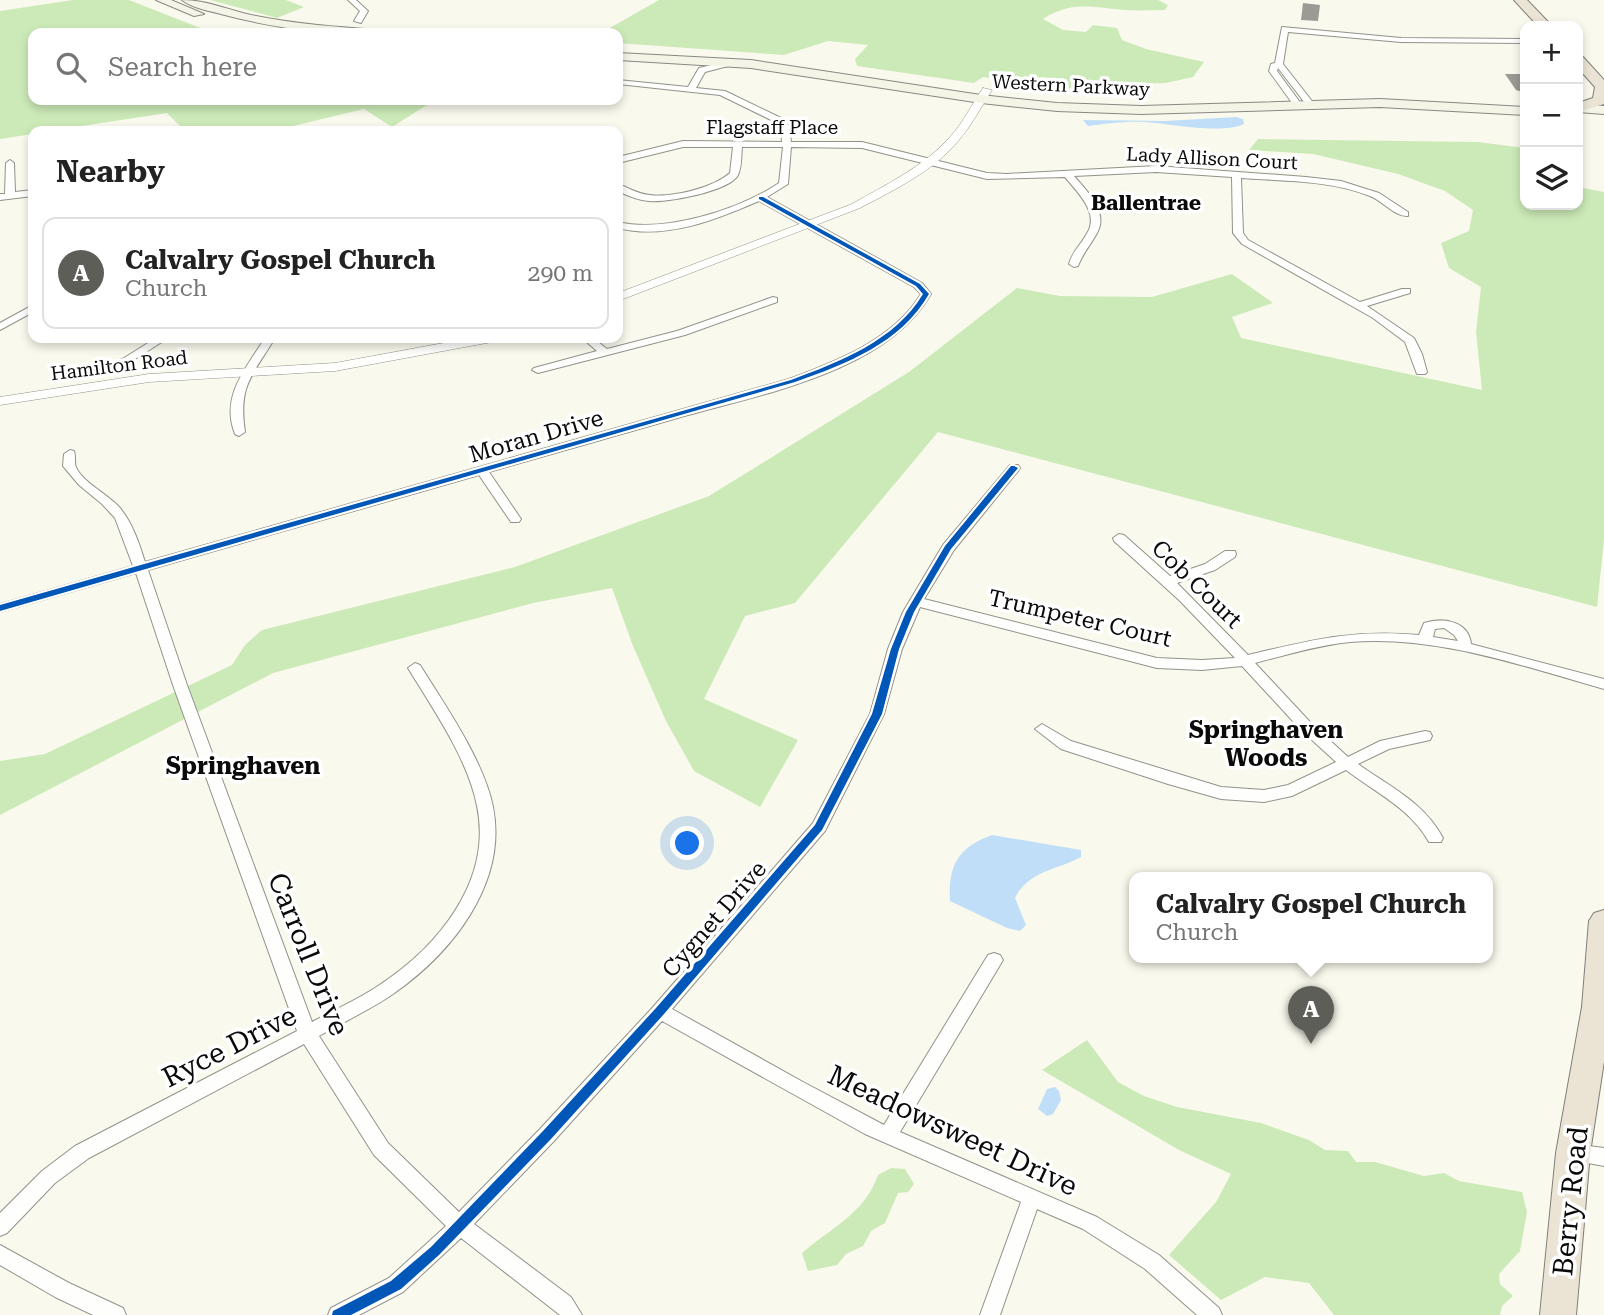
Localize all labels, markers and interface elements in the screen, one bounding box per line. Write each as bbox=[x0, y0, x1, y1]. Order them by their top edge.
map controls bbox=[1520, 21, 1583, 210]
button: + bbox=[1520, 21, 1583, 84]
search box bbox=[28, 28, 623, 105]
icon: search bbox=[52, 48, 90, 86]
text: Search here bbox=[108, 52, 257, 82]
street label: Western Parkway bbox=[991, 70, 1151, 101]
button: − bbox=[1520, 84, 1583, 147]
street label: Flagstaff Place bbox=[706, 116, 838, 139]
street label: Lady Allison Court bbox=[1126, 143, 1298, 174]
button: layers bbox=[1520, 147, 1583, 210]
text: Nearby bbox=[56, 154, 165, 189]
district label: Ballentrae bbox=[1091, 191, 1201, 215]
text: Calvalry Gospel Church bbox=[125, 245, 435, 275]
text: A bbox=[73, 260, 89, 287]
text: 290 m bbox=[528, 260, 593, 287]
text: Church bbox=[125, 275, 207, 302]
street label: Hamilton Road bbox=[49, 346, 189, 385]
street label: Moran Drive bbox=[466, 404, 606, 469]
street label: Cob Court bbox=[1146, 535, 1248, 634]
street label: Trumpeter Court bbox=[986, 584, 1175, 653]
district label: Springhaven Woods bbox=[1189, 716, 1343, 772]
district label: Springhaven bbox=[166, 752, 320, 780]
your location bbox=[670, 826, 704, 860]
street label: Cygnet Drive bbox=[657, 856, 772, 983]
street label: Carroll Drive bbox=[261, 868, 356, 1040]
popup bbox=[1129, 872, 1493, 963]
text: Calvalry Gospel Church bbox=[1156, 889, 1466, 919]
text: Church bbox=[1156, 919, 1238, 946]
pin: A bbox=[1288, 986, 1334, 1044]
street label: Ryce Drive bbox=[157, 999, 302, 1094]
street label: Meadowsweet Drive bbox=[823, 1058, 1083, 1203]
street label: Berry Road bbox=[1546, 1125, 1595, 1277]

